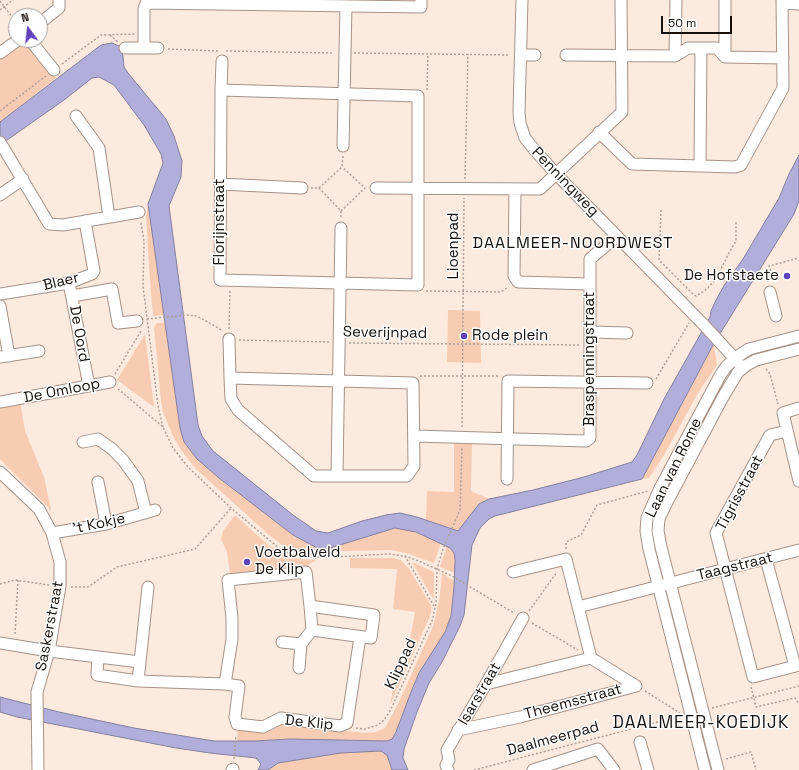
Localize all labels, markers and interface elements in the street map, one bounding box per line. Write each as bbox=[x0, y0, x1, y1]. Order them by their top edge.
north arrow bbox=[8, 8, 48, 48]
scale bar bbox=[663, 8, 734, 34]
text: N bbox=[20, 10, 31, 25]
text: 50 m bbox=[668, 15, 696, 31]
street label: Penningweg bbox=[528, 144, 602, 220]
street label: Florijnstraat bbox=[211, 179, 229, 265]
street label: Lioenpad bbox=[445, 213, 463, 279]
district label: DAALMEER-NOORDWEST bbox=[473, 234, 673, 254]
place label: De Hofstaete bbox=[684, 267, 779, 285]
street label: Blaer bbox=[41, 269, 81, 295]
marker: De Hofstaete bbox=[782, 271, 792, 281]
street label: Braspenningstraat bbox=[581, 292, 599, 426]
street label: De Oord bbox=[65, 304, 93, 364]
street label: Severijnpad bbox=[343, 323, 427, 343]
place label: Rode plein bbox=[472, 327, 548, 345]
marker: Rode plein bbox=[459, 331, 469, 341]
street label: De Omloop bbox=[22, 375, 102, 407]
street label: Laan van Rome bbox=[642, 415, 706, 521]
street label: Tigrisstraat bbox=[713, 452, 767, 534]
street label: 't Kokje bbox=[71, 510, 127, 538]
place label: Voetbalveld De Klip bbox=[255, 544, 340, 579]
street label: Taagstraat bbox=[695, 549, 775, 585]
marker: Voetbalveld De Klip bbox=[242, 557, 252, 567]
street label: Saskerstraat bbox=[32, 579, 68, 673]
street label: Klippad bbox=[381, 636, 421, 692]
street label: Isarstraat bbox=[455, 659, 505, 729]
street label: Theemsstraat bbox=[522, 680, 624, 724]
street label: De Klip bbox=[284, 711, 334, 735]
district label: DAALMEER-KOEDIJK bbox=[613, 713, 789, 733]
street label: Daalmeerpad bbox=[505, 718, 601, 760]

